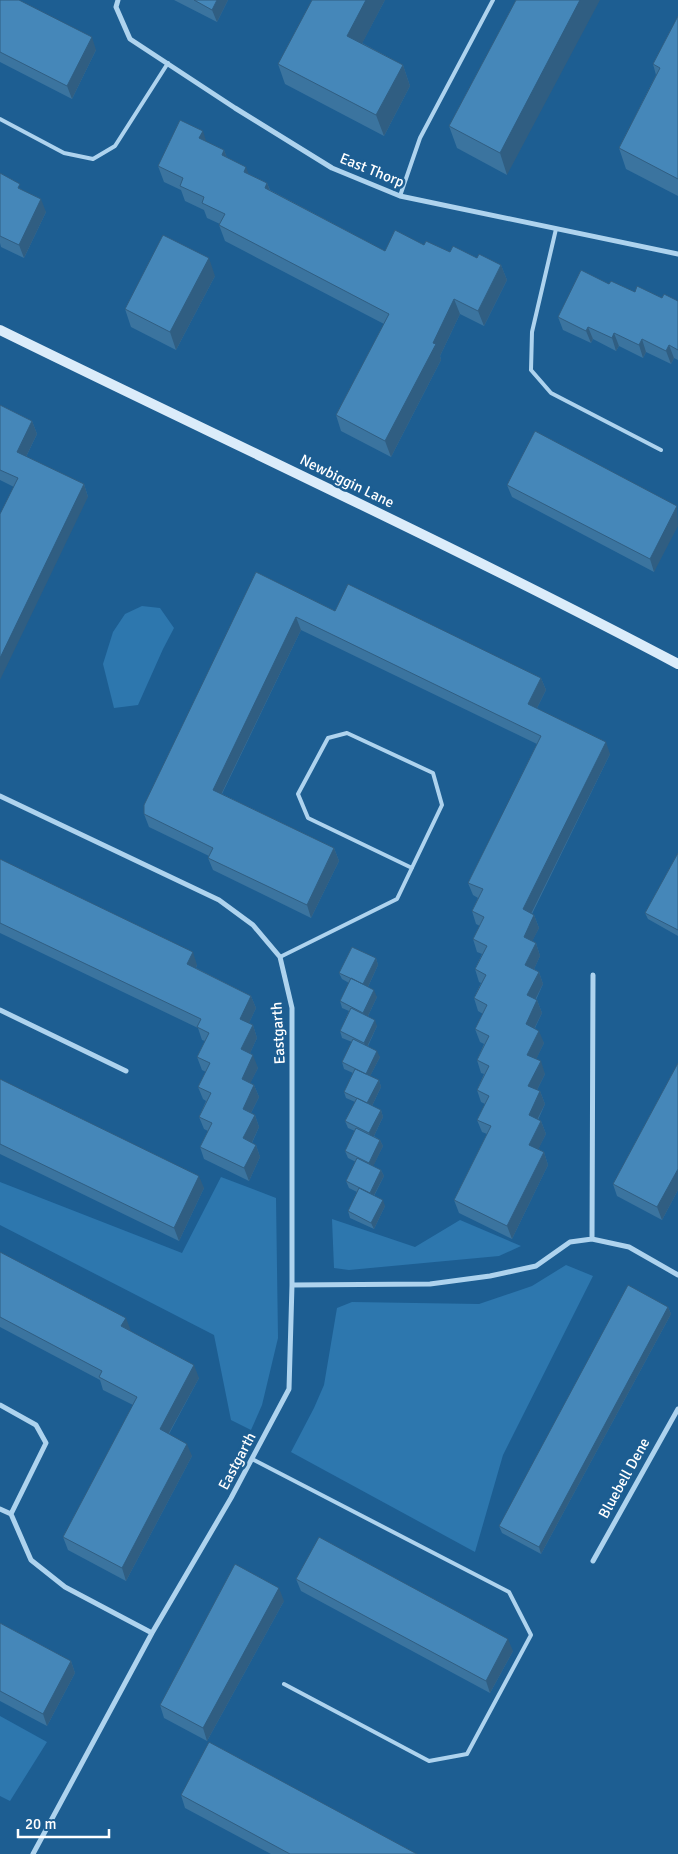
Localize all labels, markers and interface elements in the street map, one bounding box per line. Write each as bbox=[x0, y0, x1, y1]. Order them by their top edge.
street label: East Thorp bbox=[337, 149, 407, 191]
street label: Newbiggin Lane bbox=[297, 450, 397, 512]
street label: Eastgarth bbox=[267, 1001, 289, 1065]
street label: Eastgarth bbox=[214, 1429, 260, 1493]
street label: Bluebell Dene bbox=[594, 1435, 654, 1521]
scale bar bbox=[18, 1806, 109, 1838]
text: 20 m bbox=[25, 1815, 56, 1833]

